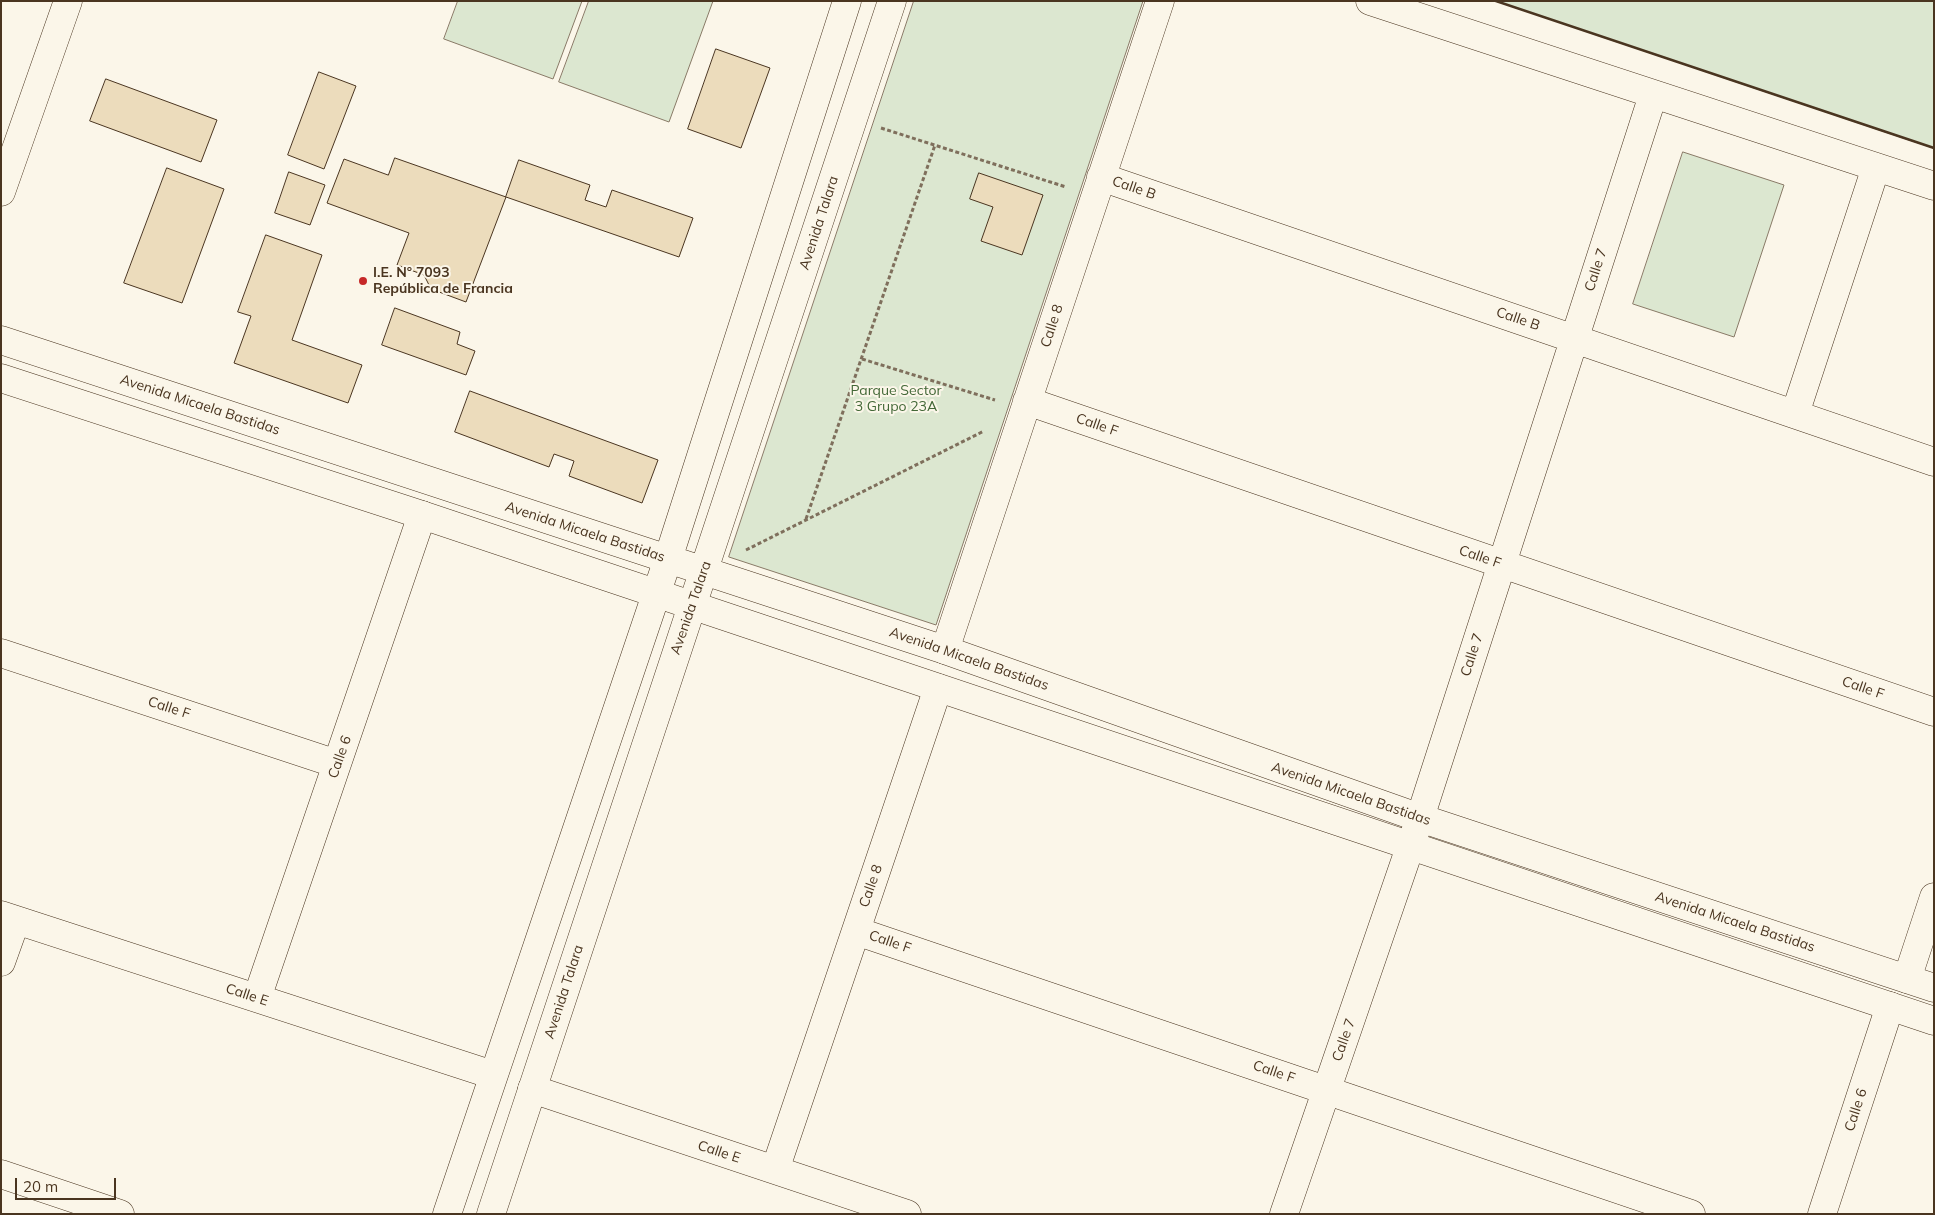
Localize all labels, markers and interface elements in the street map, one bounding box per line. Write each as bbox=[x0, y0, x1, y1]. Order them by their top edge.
street label: Calle B bbox=[1110, 173, 1158, 203]
street label: Avenida Talara bbox=[796, 174, 842, 272]
street label: Calle 7 bbox=[1581, 246, 1611, 294]
place label: I.E. N° 7093 República de Francia bbox=[373, 265, 513, 298]
marker: I.E. N° 7093 República de Francia bbox=[357, 275, 369, 287]
street label: Calle 8 bbox=[1037, 302, 1067, 350]
street label: Calle B bbox=[1494, 304, 1542, 334]
street label: Avenida Micaela Bastidas bbox=[118, 371, 282, 439]
park label: Parque Sector 3 Grupo 23A bbox=[850, 383, 942, 416]
street label: Calle F bbox=[1074, 410, 1120, 440]
street label: Avenida Micaela Bastidas bbox=[503, 498, 667, 566]
street label: Calle F bbox=[1457, 542, 1503, 572]
street label: Avenida Talara bbox=[667, 559, 715, 657]
street label: Avenida Micaela Bastidas bbox=[887, 624, 1051, 694]
street label: Calle 7 bbox=[1457, 631, 1487, 679]
street label: Calle F bbox=[1840, 673, 1886, 703]
street label: Calle F bbox=[146, 693, 192, 723]
street label: Calle 6 bbox=[325, 733, 355, 781]
street label: Avenida Micaela Bastidas bbox=[1269, 759, 1433, 829]
street label: Calle 8 bbox=[856, 862, 886, 910]
street label: Avenida Micaela Bastidas bbox=[1653, 888, 1817, 956]
street label: Calle F bbox=[867, 927, 913, 957]
street label: Avenida Talara bbox=[541, 943, 587, 1041]
street label: Calle E bbox=[224, 980, 270, 1010]
street label: Calle 7 bbox=[1329, 1016, 1359, 1064]
street label: Calle F bbox=[1251, 1057, 1297, 1087]
street label: Calle 6 bbox=[1841, 1086, 1871, 1134]
street label: Calle E bbox=[696, 1137, 742, 1167]
scale bar bbox=[18, 1168, 119, 1200]
text: 20 m bbox=[23, 1177, 58, 1196]

